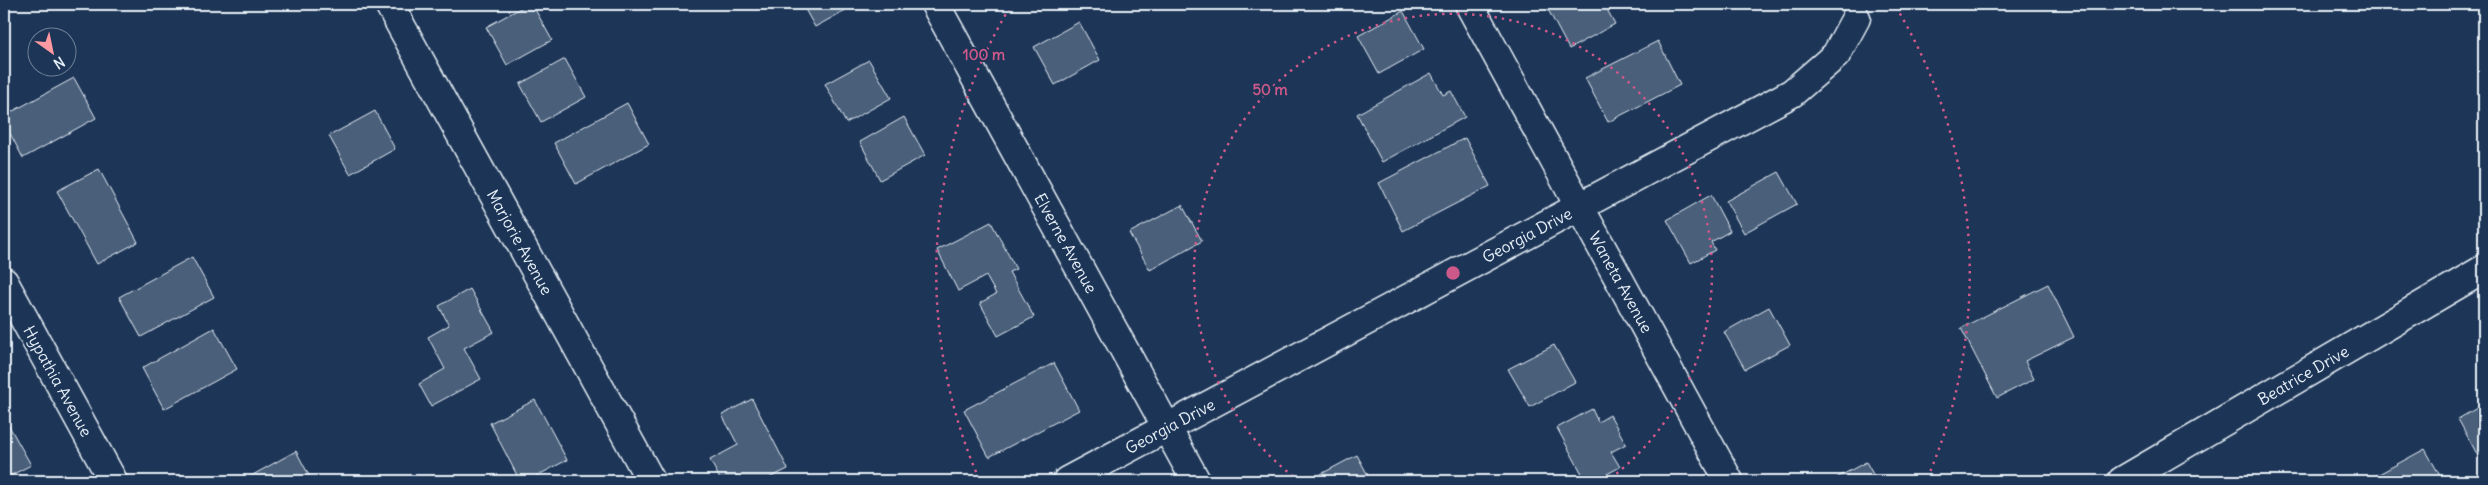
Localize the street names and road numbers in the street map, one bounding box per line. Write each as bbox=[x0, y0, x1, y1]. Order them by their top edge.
street label: Marjorie Avenue bbox=[483, 186, 557, 298]
street label: Elverne Avenue bbox=[1030, 190, 1102, 296]
street label: Georgia Drive bbox=[1479, 203, 1575, 267]
street label: Waneta Avenue bbox=[1585, 228, 1657, 336]
street label: Hypathia Avenue bbox=[19, 322, 97, 440]
street label: Beatrice Drive bbox=[2254, 341, 2352, 409]
street label: Georgia Drive bbox=[1122, 394, 1218, 458]

